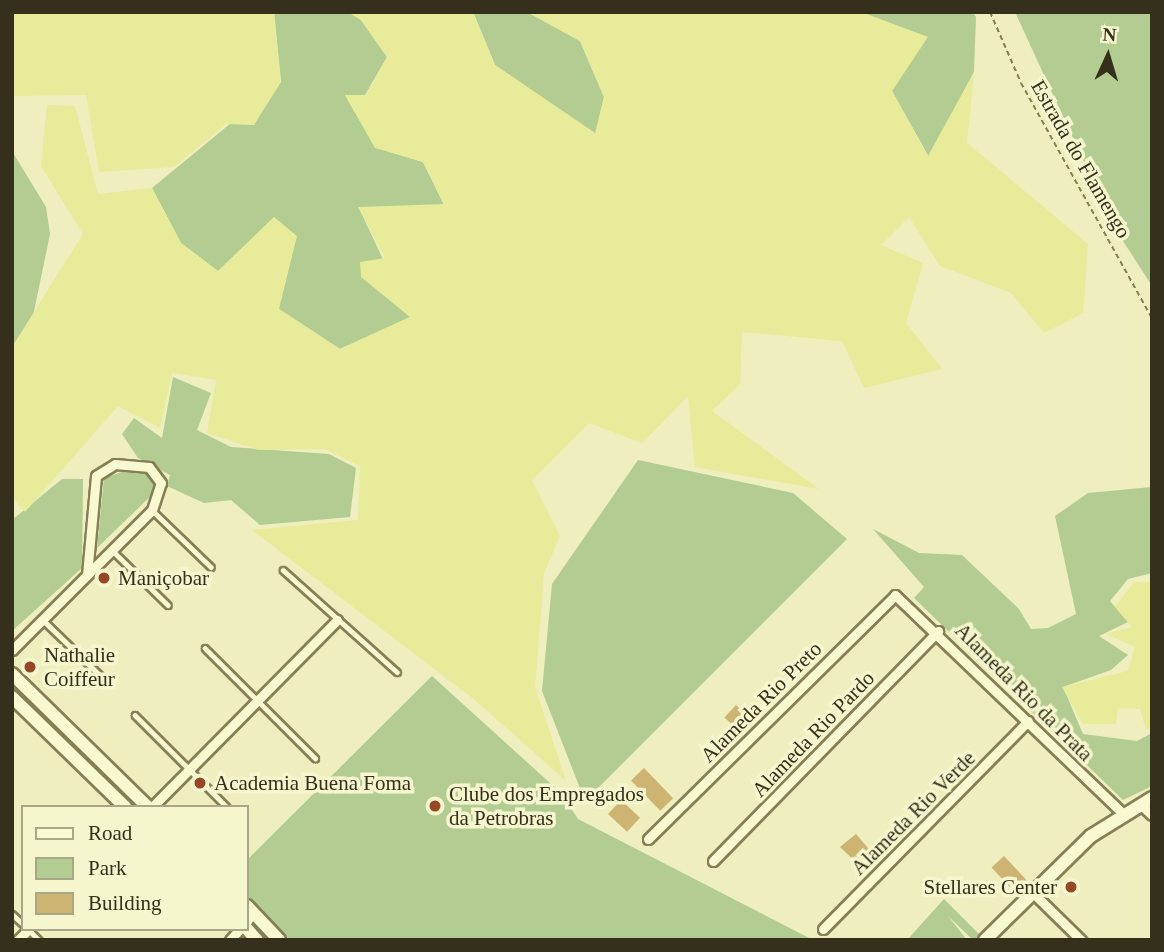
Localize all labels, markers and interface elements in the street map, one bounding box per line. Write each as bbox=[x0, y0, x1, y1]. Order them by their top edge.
north arrow bbox=[1073, 21, 1143, 91]
text: N bbox=[1102, 24, 1117, 46]
street label: Estrada do Flamengo bbox=[1025, 75, 1137, 243]
place label: Maniçobar bbox=[118, 565, 209, 591]
marker: Maniçobar bbox=[96, 570, 112, 586]
street label: Alameda Rio da Prata bbox=[950, 618, 1098, 766]
street label: Alameda Rio Preto bbox=[695, 636, 827, 768]
place label: Nathalie Coiffeur bbox=[44, 642, 115, 692]
marker: Nathalie Coiffeur bbox=[22, 659, 38, 675]
street label: Alameda Rio Pardo bbox=[746, 666, 880, 802]
street label: Alameda Rio Verde bbox=[846, 746, 980, 880]
place label: Academia Buena Foma bbox=[214, 770, 411, 796]
marker: Academia Buena Foma bbox=[192, 775, 208, 791]
place label: Clube dos Empregados da Petrobras bbox=[449, 781, 644, 831]
marker: Clube dos Empregados da Petrobras bbox=[427, 798, 443, 814]
legend bbox=[21, 805, 248, 931]
text: Road bbox=[88, 821, 132, 845]
text: Park bbox=[88, 856, 127, 880]
place label: Stellares Center bbox=[923, 874, 1057, 900]
marker: Stellares Center bbox=[1063, 879, 1079, 895]
text: Building bbox=[88, 891, 162, 915]

